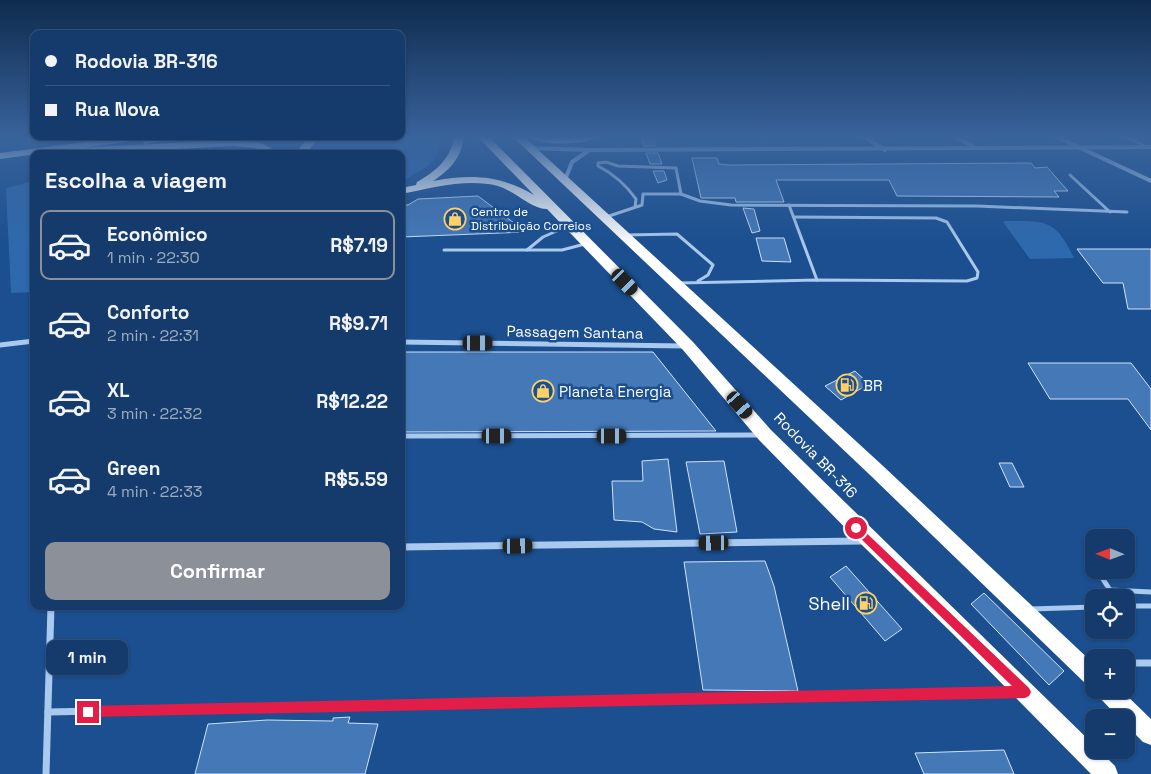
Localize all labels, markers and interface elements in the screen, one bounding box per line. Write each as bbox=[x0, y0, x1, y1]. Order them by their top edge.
text: Rodovia BR-316 bbox=[75, 49, 218, 74]
text: Rua Nova bbox=[75, 97, 160, 122]
text: Escolha a viagem bbox=[45, 166, 227, 194]
place label: Centro de Distribuição Correios bbox=[471, 204, 591, 234]
shop icon: Centro de Distribuição Correios bbox=[443, 207, 467, 231]
text: Econômico bbox=[107, 222, 208, 247]
icon: car bbox=[47, 223, 92, 268]
text: R$7.19 bbox=[330, 233, 388, 258]
text: 1 min · 22:30 bbox=[107, 247, 200, 268]
car bbox=[609, 266, 640, 298]
text: Conforto bbox=[107, 300, 189, 325]
icon: car bbox=[47, 301, 92, 346]
text: R$9.71 bbox=[329, 311, 388, 336]
street label: Passagem Santana bbox=[506, 321, 644, 343]
text: 2 min · 22:31 bbox=[107, 325, 199, 346]
car bbox=[463, 336, 493, 351]
fuel station icon: BR bbox=[835, 373, 859, 397]
place label: BR bbox=[863, 376, 882, 395]
text: XL bbox=[107, 378, 130, 403]
icon: car bbox=[47, 379, 92, 424]
shop icon: Planeta Energia bbox=[531, 379, 555, 403]
place label: Planeta Energia bbox=[559, 382, 672, 401]
text: R$12.22 bbox=[316, 389, 388, 414]
car bbox=[724, 389, 755, 421]
text: 3 min · 22:32 bbox=[107, 403, 202, 424]
street label: Rodovia BR-316 bbox=[770, 408, 862, 502]
car bbox=[482, 429, 512, 444]
car bbox=[597, 429, 627, 444]
text: Green bbox=[107, 456, 160, 481]
icon: car bbox=[47, 457, 92, 502]
text: R$5.59 bbox=[324, 467, 388, 492]
text: 4 min · 22:33 bbox=[107, 481, 203, 502]
route start bbox=[845, 517, 867, 539]
north arrow bbox=[1085, 529, 1135, 579]
map controls bbox=[1085, 529, 1135, 759]
car bbox=[698, 535, 729, 551]
car bbox=[502, 538, 533, 554]
button: Confirmar bbox=[45, 542, 390, 600]
button: locate bbox=[1085, 589, 1135, 639]
fuel station icon: Shell bbox=[854, 591, 878, 615]
place label: Shell bbox=[808, 592, 850, 615]
callout: 1 min bbox=[47, 640, 129, 674]
text: 1 min bbox=[67, 647, 107, 668]
button: + bbox=[1085, 649, 1135, 699]
route end bbox=[77, 701, 99, 723]
button: − bbox=[1085, 709, 1135, 759]

